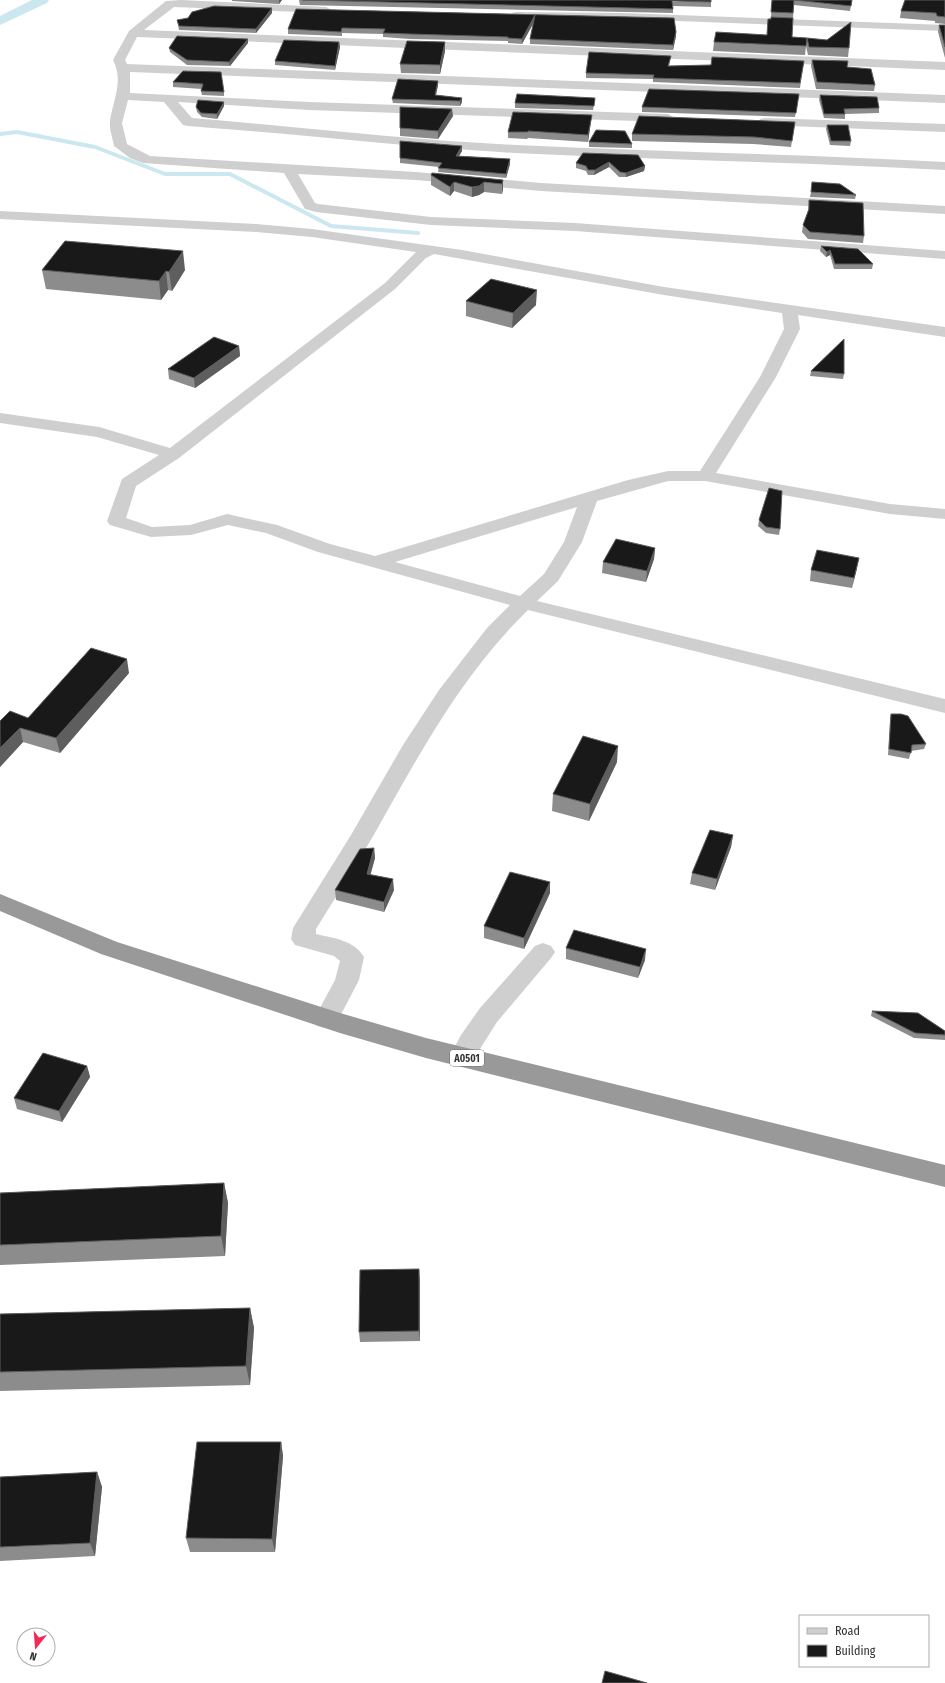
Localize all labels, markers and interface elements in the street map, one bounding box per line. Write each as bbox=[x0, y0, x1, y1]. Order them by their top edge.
road number: A0501 bbox=[450, 1050, 484, 1066]
legend bbox=[799, 1615, 929, 1667]
text: Road bbox=[835, 1624, 860, 1638]
north arrow bbox=[16, 1627, 56, 1667]
text: Building bbox=[835, 1644, 876, 1658]
text: N bbox=[28, 1649, 38, 1663]

